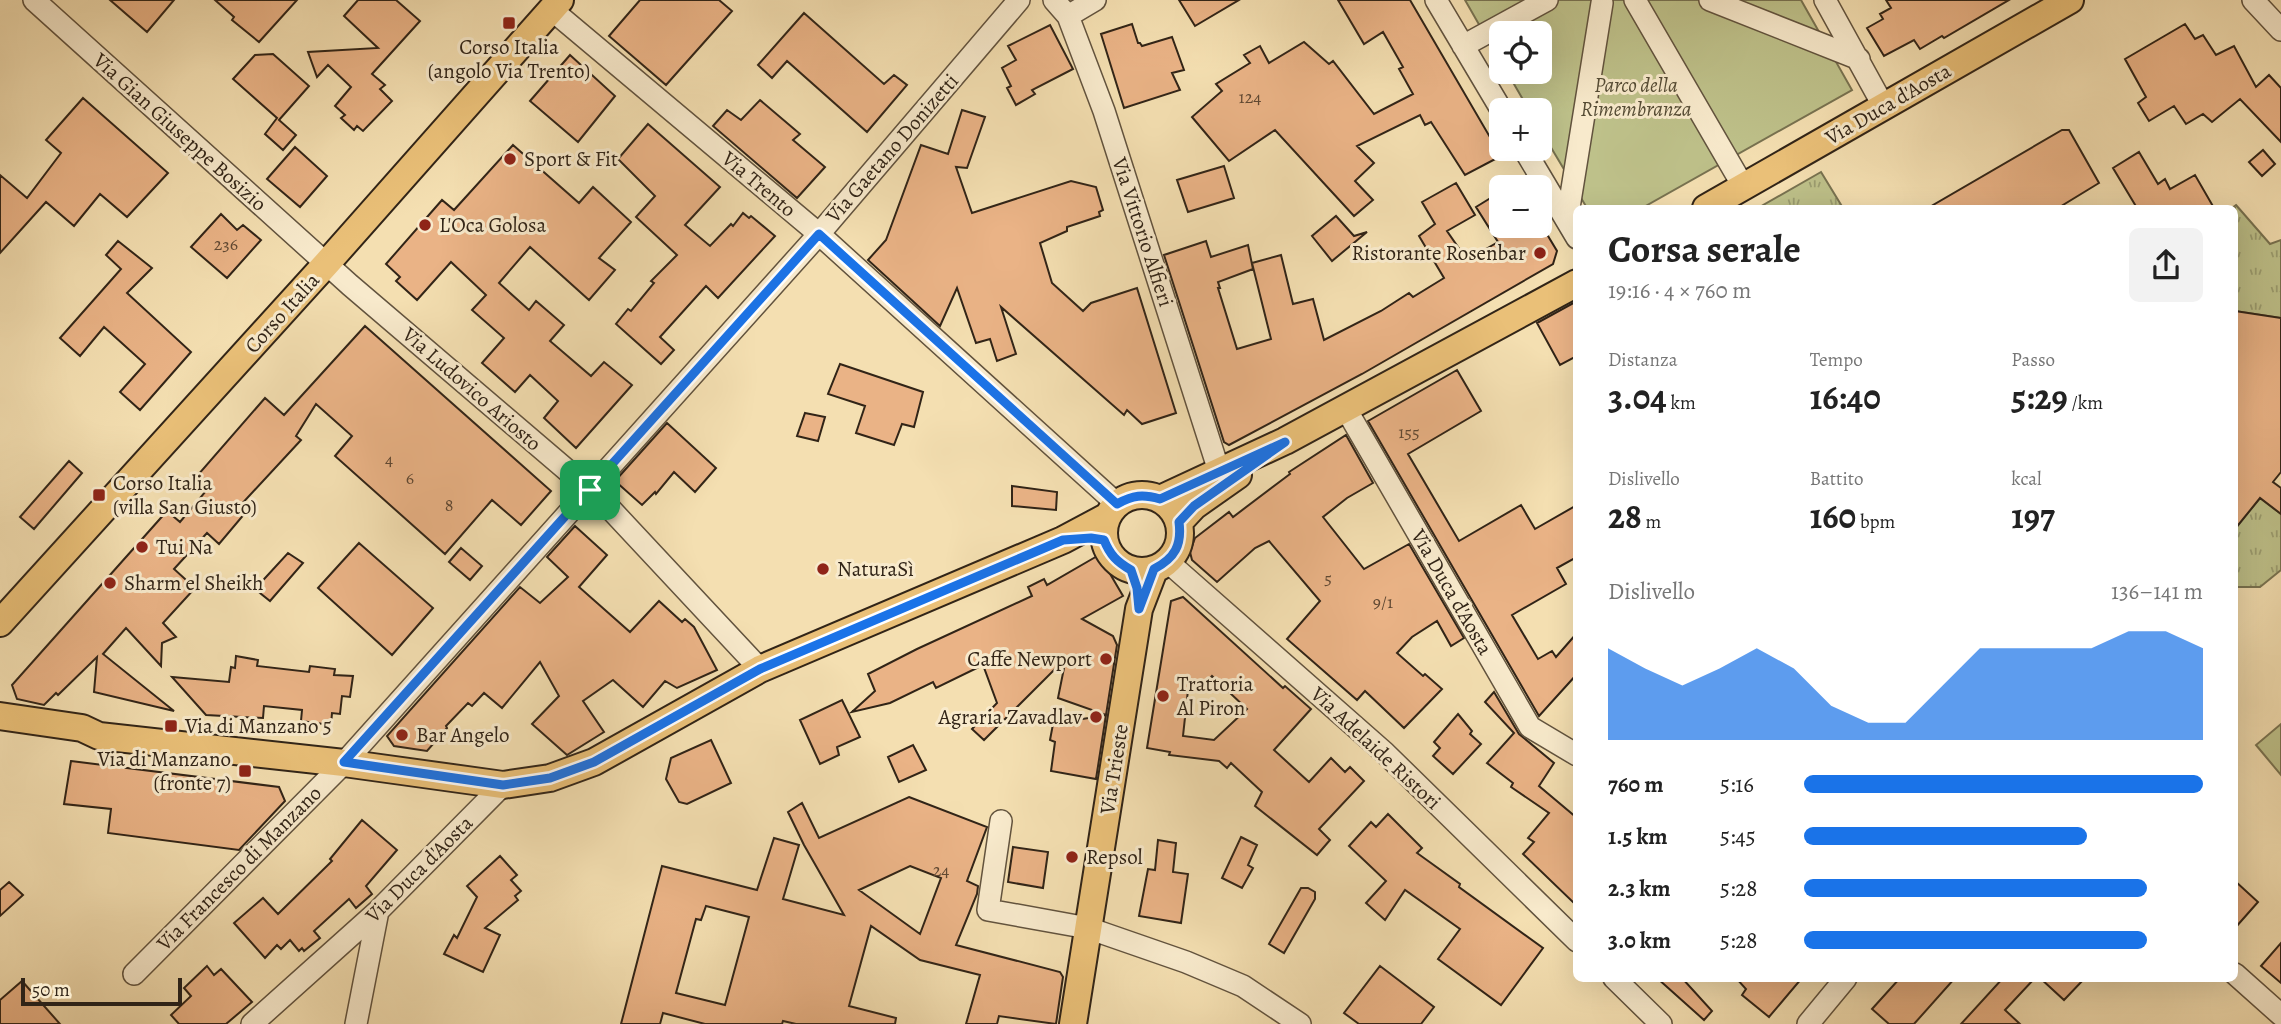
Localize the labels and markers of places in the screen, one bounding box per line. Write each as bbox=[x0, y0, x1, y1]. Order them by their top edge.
marker: Corso Italia (angolo Via Trento) bbox=[501, 15, 517, 31]
place label: Corso Italia (angolo Via Trento) bbox=[428, 33, 590, 85]
place label: Sport & Fit bbox=[524, 145, 618, 173]
marker: Sport & Fit bbox=[502, 151, 518, 167]
place label: L'Oca Golosa bbox=[439, 211, 546, 239]
marker: L'Oca Golosa bbox=[417, 217, 433, 233]
place label: Ristorante Rosenbar bbox=[1351, 239, 1526, 267]
marker: Ristorante Rosenbar bbox=[1532, 245, 1548, 261]
pin bbox=[560, 460, 620, 520]
place label: Corso Italia (villa San Giusto) bbox=[113, 469, 257, 521]
marker: Corso Italia (villa San Giusto) bbox=[91, 487, 107, 503]
place label: Tui Na bbox=[156, 533, 213, 561]
marker: Tui Na bbox=[134, 539, 150, 555]
place label: NaturaSì bbox=[837, 555, 914, 583]
marker: NaturaSì bbox=[815, 561, 831, 577]
place label: Sharm el Sheikh bbox=[124, 569, 263, 597]
marker: Sharm el Sheikh bbox=[102, 575, 118, 591]
place label: Caffe Newport bbox=[967, 645, 1092, 673]
marker: Caffe Newport bbox=[1098, 651, 1114, 667]
place label: Trattoria Al Piron bbox=[1176, 670, 1254, 722]
marker: Trattoria Al Piron bbox=[1155, 688, 1171, 704]
place label: Agraria Zavadlav bbox=[937, 703, 1083, 731]
marker: Agraria Zavadlav bbox=[1088, 709, 1104, 725]
place label: Via di Manzano 5 bbox=[184, 712, 332, 740]
marker: Via di Manzano 5 bbox=[163, 718, 179, 734]
place label: Bar Angelo bbox=[416, 721, 509, 749]
marker: Bar Angelo bbox=[394, 727, 410, 743]
place label: Via di Manzano (fronte 7) bbox=[97, 745, 231, 797]
marker: Via di Manzano (fronte 7) bbox=[237, 763, 253, 779]
place label: Repsol bbox=[1086, 843, 1143, 871]
marker: Repsol bbox=[1064, 849, 1080, 865]

